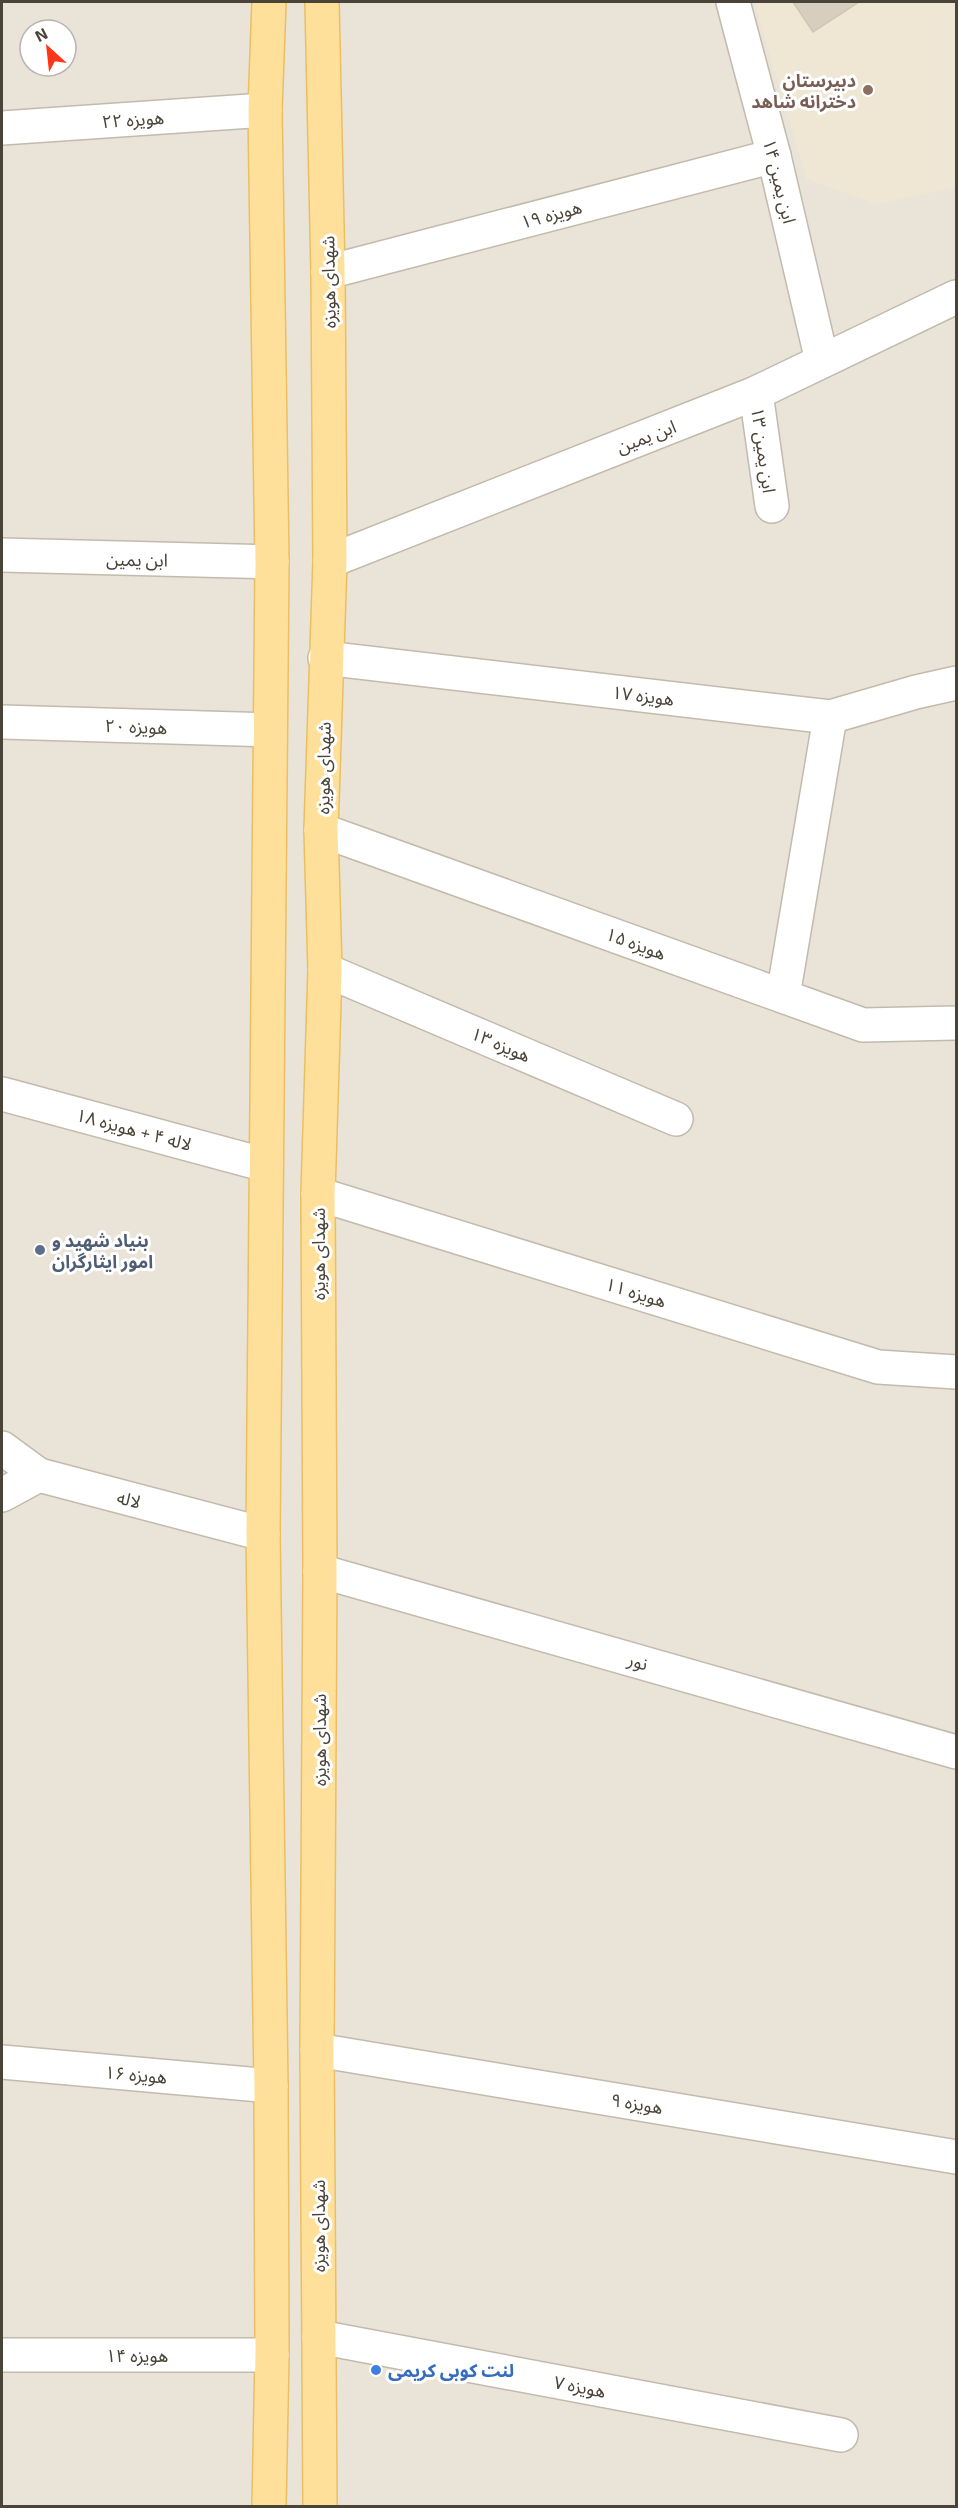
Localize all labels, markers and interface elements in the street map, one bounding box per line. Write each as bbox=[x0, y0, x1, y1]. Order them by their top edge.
north arrow bbox=[18, 18, 78, 78]
text: N bbox=[31, 23, 50, 45]
place label: دبیرستان دخترانه شاهد bbox=[751, 69, 856, 113]
marker: دبیرستان دخترانه شاهد bbox=[861, 83, 875, 97]
street label: هویزه ۲۲ bbox=[101, 106, 165, 133]
street label: ابن یمین ۱۴ bbox=[758, 136, 801, 226]
street label: هویزه ۱۹ bbox=[518, 195, 584, 234]
street label: شهدای هویزه bbox=[316, 235, 341, 329]
street label: ابن یمین ۱۳ bbox=[746, 406, 781, 495]
street label: ابن یمین bbox=[613, 415, 679, 458]
street label: ابن یمین bbox=[106, 547, 168, 572]
street label: هویزه ۱۷ bbox=[611, 680, 675, 711]
street label: هویزه ۲۰ bbox=[104, 714, 168, 739]
street label: شهدای هویزه bbox=[311, 721, 336, 815]
street label: هویزه ۱۵ bbox=[603, 922, 669, 965]
street label: هویزه ۱۳ bbox=[468, 1022, 534, 1067]
street label: لاله ۴ + هویزه ۱۸ bbox=[74, 1103, 194, 1156]
street label: شهدای هویزه bbox=[307, 1208, 330, 1300]
place label: بنیاد شهید و امور ایثارگران bbox=[52, 1229, 153, 1273]
marker: بنیاد شهید و امور ایثارگران bbox=[33, 1243, 47, 1257]
street label: هویزه ۱۱ bbox=[603, 1272, 669, 1313]
street label: لاله bbox=[115, 1485, 143, 1513]
street label: نور bbox=[624, 1647, 651, 1675]
street label: شهدای هویزه bbox=[308, 1694, 331, 1786]
street label: هویزه ۱۶ bbox=[104, 2060, 168, 2089]
street label: هویزه ۹ bbox=[609, 2088, 665, 2119]
street label: شهدای هویزه bbox=[307, 2180, 330, 2272]
street label: هویزه ۱۴ bbox=[106, 2344, 168, 2367]
place label: لنت کوبی کریمی bbox=[388, 2359, 514, 2382]
marker: لنت کوبی کریمی bbox=[369, 2363, 383, 2377]
street label: هویزه ۷ bbox=[552, 2370, 608, 2403]

